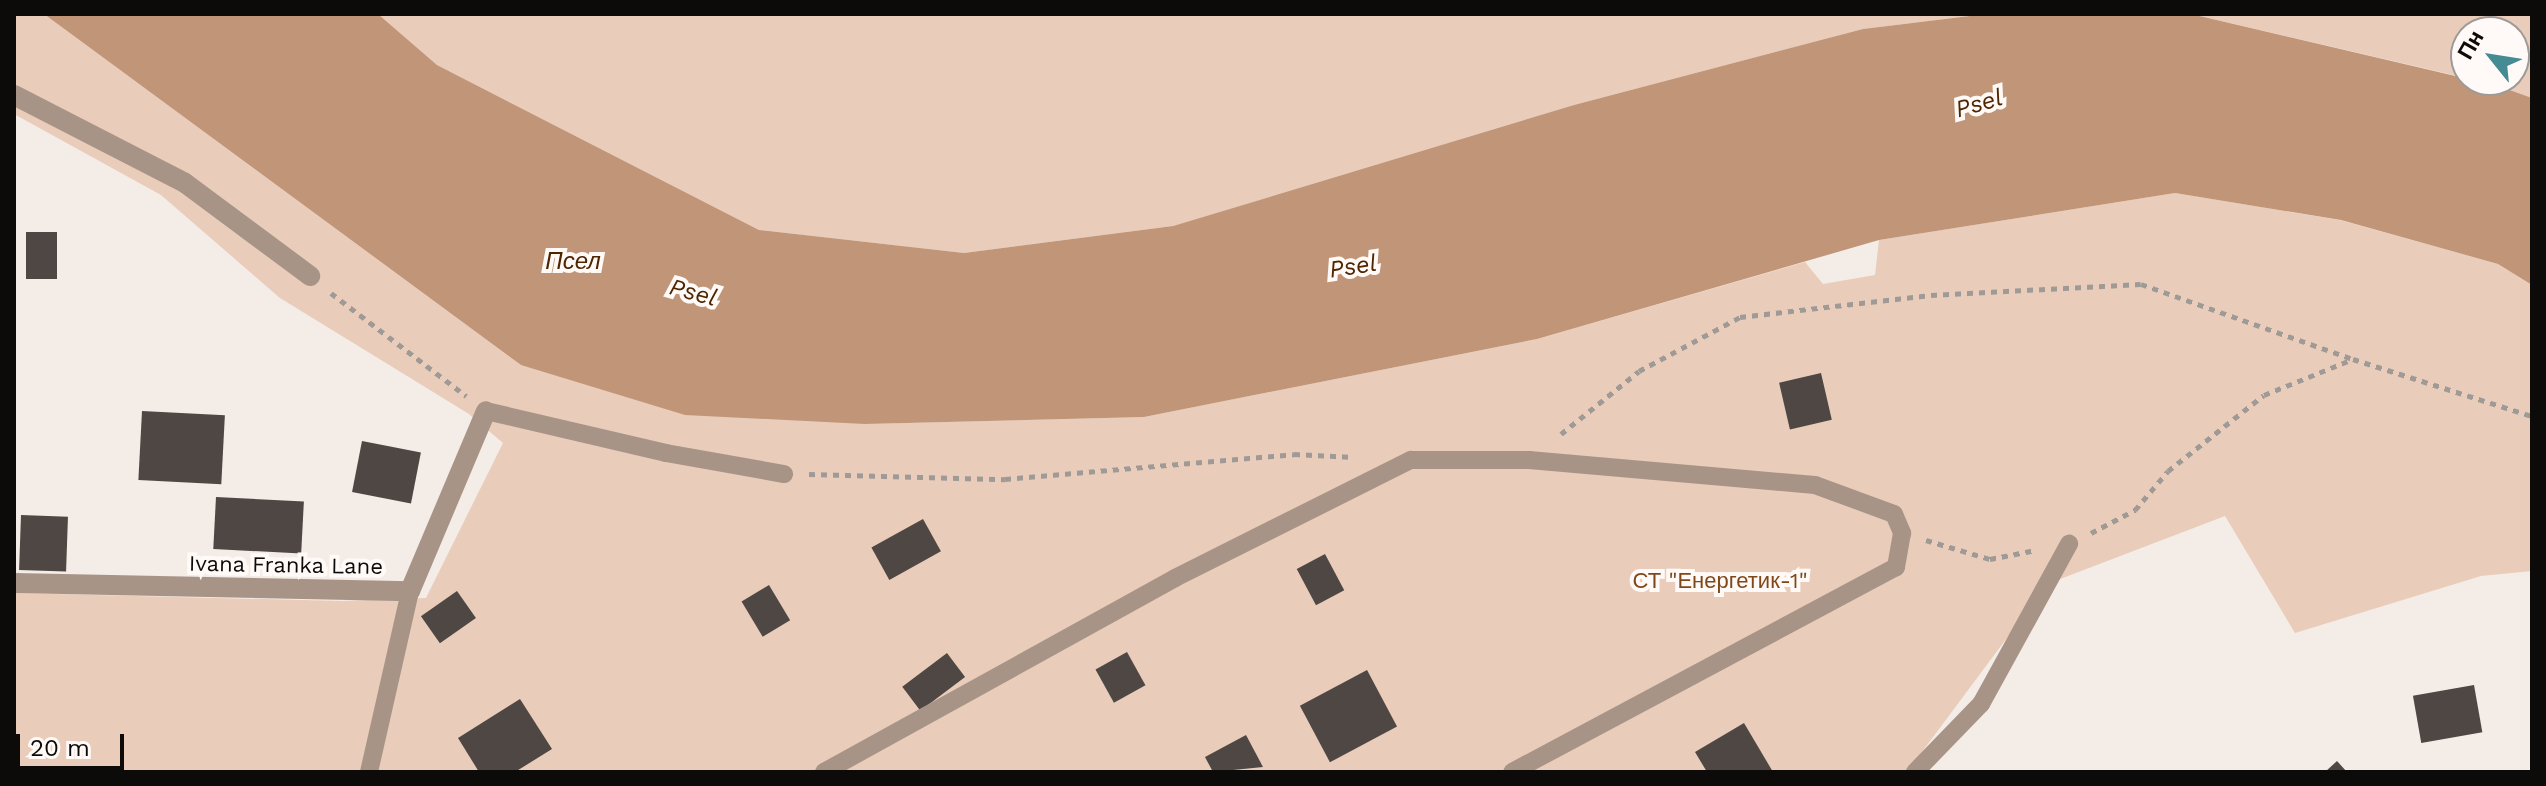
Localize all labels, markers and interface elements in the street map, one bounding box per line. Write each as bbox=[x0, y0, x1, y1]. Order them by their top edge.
north arrow bbox=[2450, 16, 2530, 96]
text: Пн bbox=[2452, 26, 2489, 64]
water label: Psel bbox=[1952, 84, 2006, 124]
water label: Псел bbox=[545, 248, 601, 276]
water label: Psel bbox=[1327, 249, 1379, 285]
water label: Psel bbox=[666, 273, 720, 313]
street label: Ivana Franka Lane bbox=[188, 550, 384, 580]
park label: СТ "Енергетик-1" bbox=[1632, 568, 1808, 594]
scale bar bbox=[20, 718, 128, 768]
text: 20 m bbox=[30, 734, 90, 762]

